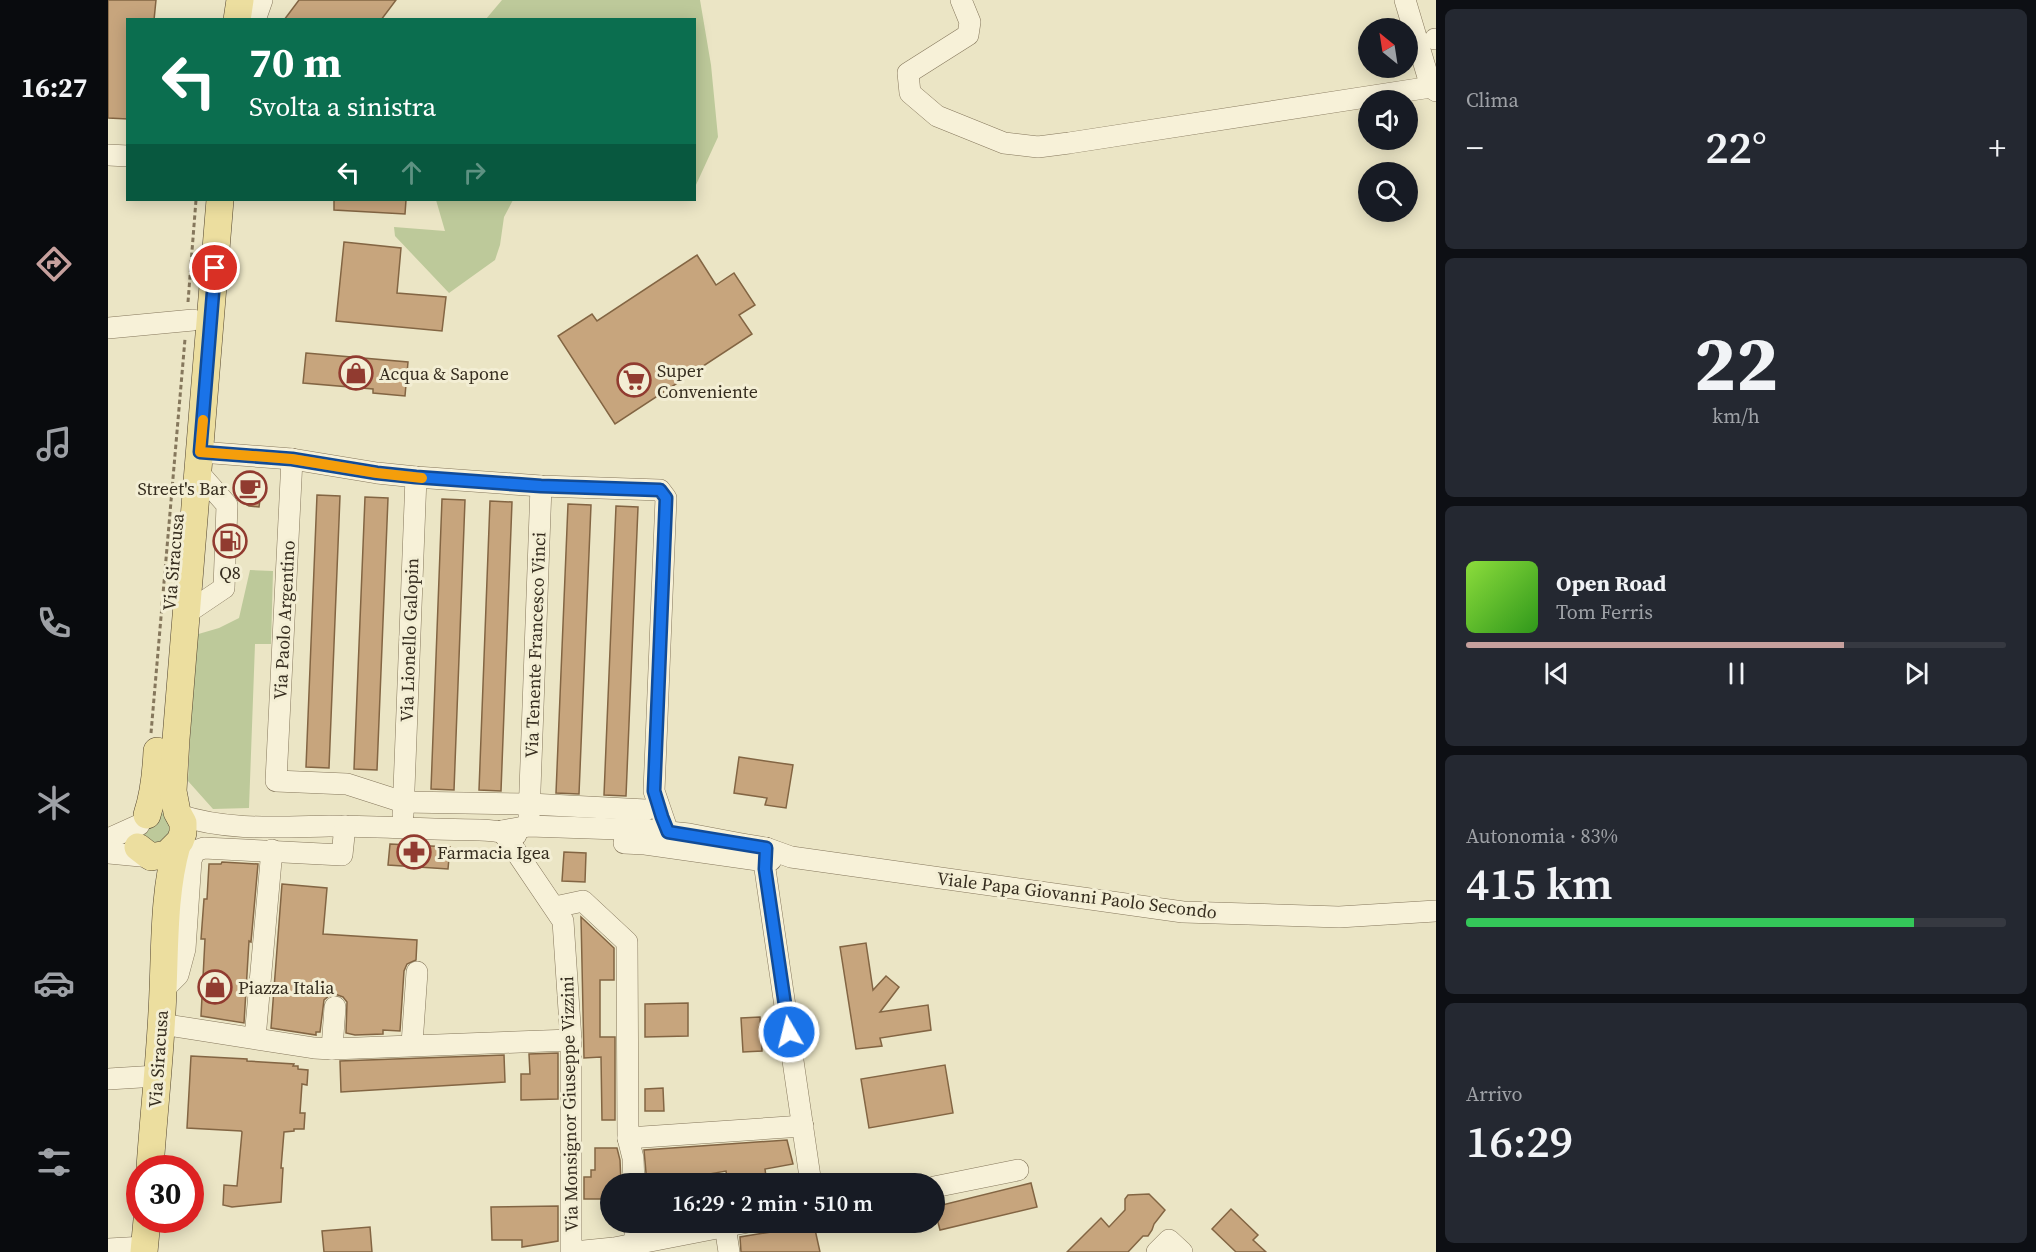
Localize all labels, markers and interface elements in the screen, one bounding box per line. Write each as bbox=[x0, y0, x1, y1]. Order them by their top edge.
north arrow bbox=[1358, 18, 1418, 78]
map controls bbox=[1358, 18, 1418, 222]
text: 70 m bbox=[249, 33, 342, 91]
icon: left bbox=[150, 42, 228, 120]
text: 16:27 bbox=[21, 69, 87, 106]
text: Clima bbox=[1466, 86, 1519, 114]
text: Svolta a sinistra bbox=[249, 88, 436, 125]
button: sound bbox=[1358, 90, 1418, 150]
text: 22° bbox=[1705, 116, 1767, 178]
text: − bbox=[1466, 125, 1484, 170]
text: + bbox=[1989, 125, 2006, 170]
icon: left bbox=[332, 156, 365, 189]
icon: ahead bbox=[395, 156, 428, 189]
icon: right bbox=[458, 156, 491, 189]
button: search bbox=[1358, 162, 1418, 222]
pin bbox=[189, 242, 240, 293]
icon: directions bbox=[33, 243, 75, 285]
icon: arrive bbox=[198, 251, 231, 284]
text: 22 bbox=[1694, 309, 1778, 416]
shop icon: Acqua & Sapone bbox=[338, 355, 374, 391]
place label: Super Conveniente bbox=[657, 358, 758, 404]
place label: Acqua & Sapone bbox=[379, 361, 509, 386]
supermarket icon: Super Conveniente bbox=[616, 362, 652, 398]
text: km/h bbox=[1712, 402, 1760, 430]
icon: music bbox=[33, 423, 75, 465]
cafe icon: Street's Bar bbox=[232, 470, 268, 506]
place label: Street's Bar bbox=[138, 476, 227, 501]
street label: Via Siracusa bbox=[156, 511, 190, 612]
fuel station icon: Q8 bbox=[212, 523, 248, 559]
street label: Via Tenente Francesco Vinci bbox=[519, 531, 551, 759]
street label: Via Paolo Argentino bbox=[267, 539, 301, 700]
street label: Via Lionello Galopin bbox=[394, 557, 424, 723]
place label: Q8 bbox=[219, 560, 241, 585]
text: Open Road bbox=[1556, 568, 1666, 598]
text: Tom Ferris bbox=[1556, 598, 1653, 626]
icon: phone bbox=[33, 602, 75, 644]
icon: previous bbox=[1540, 657, 1573, 690]
icon: pause bbox=[1720, 657, 1753, 690]
icon: next bbox=[1900, 657, 1933, 690]
icon: climate bbox=[33, 782, 75, 824]
text: Autonomia · 83% bbox=[1466, 822, 1618, 850]
pharmacy icon: Farmacia Igea bbox=[396, 834, 432, 870]
place label: Farmacia Igea bbox=[437, 840, 551, 865]
text: 415 km bbox=[1466, 852, 1613, 914]
street label: Viale Papa Giovanni Paolo Secondo bbox=[936, 865, 1219, 925]
icon: car bbox=[33, 962, 75, 1004]
shop icon: Piazza Italia bbox=[197, 969, 233, 1005]
place label: Piazza Italia bbox=[238, 975, 335, 1000]
street label: Via Monsignor Giuseppe Vizzini bbox=[554, 976, 584, 1232]
position arrow bbox=[757, 1000, 821, 1064]
street label: Via Siracusa bbox=[142, 1009, 174, 1109]
text: Arrivo bbox=[1466, 1080, 1523, 1108]
text: 16:29 bbox=[1466, 1110, 1573, 1172]
icon: filters bbox=[33, 1141, 75, 1183]
speed limit sign: 30 bbox=[126, 1155, 204, 1233]
text: 16:29 · 2 min · 510 m bbox=[672, 1188, 873, 1218]

